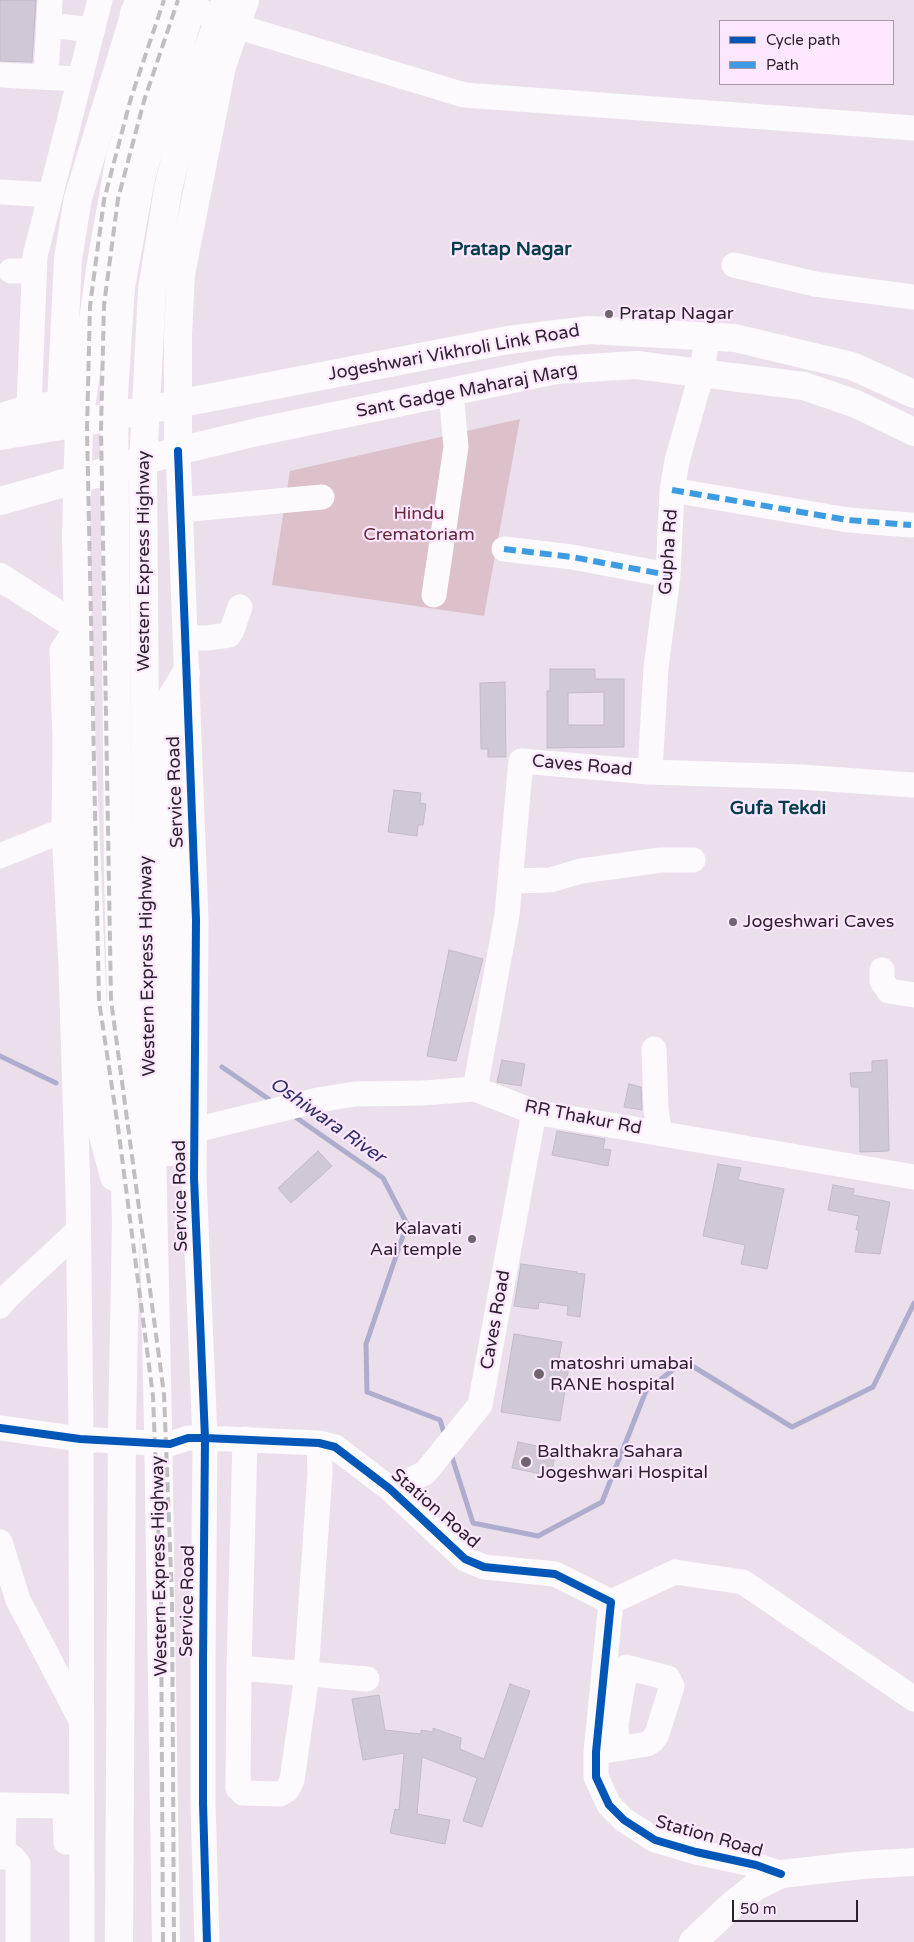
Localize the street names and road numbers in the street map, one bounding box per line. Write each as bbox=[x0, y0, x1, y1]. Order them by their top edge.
street label: Jogeshwari Vikhroli Link Road bbox=[327, 320, 581, 386]
street label: Sant Gadge Maharaj Marg bbox=[354, 359, 580, 423]
street label: Western Express Highway bbox=[133, 451, 155, 671]
street label: Gupha Rd bbox=[655, 508, 683, 596]
street label: Service Road bbox=[163, 736, 189, 848]
street label: Caves Road bbox=[531, 751, 633, 781]
street label: Western Express Highway bbox=[135, 855, 161, 1077]
street label: RR Thakur Rd bbox=[523, 1096, 643, 1140]
street label: Service Road bbox=[169, 1140, 193, 1252]
street label: Caves Road bbox=[477, 1269, 515, 1371]
street label: Western Express Highway bbox=[147, 1455, 173, 1677]
street label: Station Road bbox=[386, 1465, 484, 1553]
street label: Service Road bbox=[176, 1545, 200, 1657]
street label: Station Road bbox=[653, 1811, 765, 1863]

